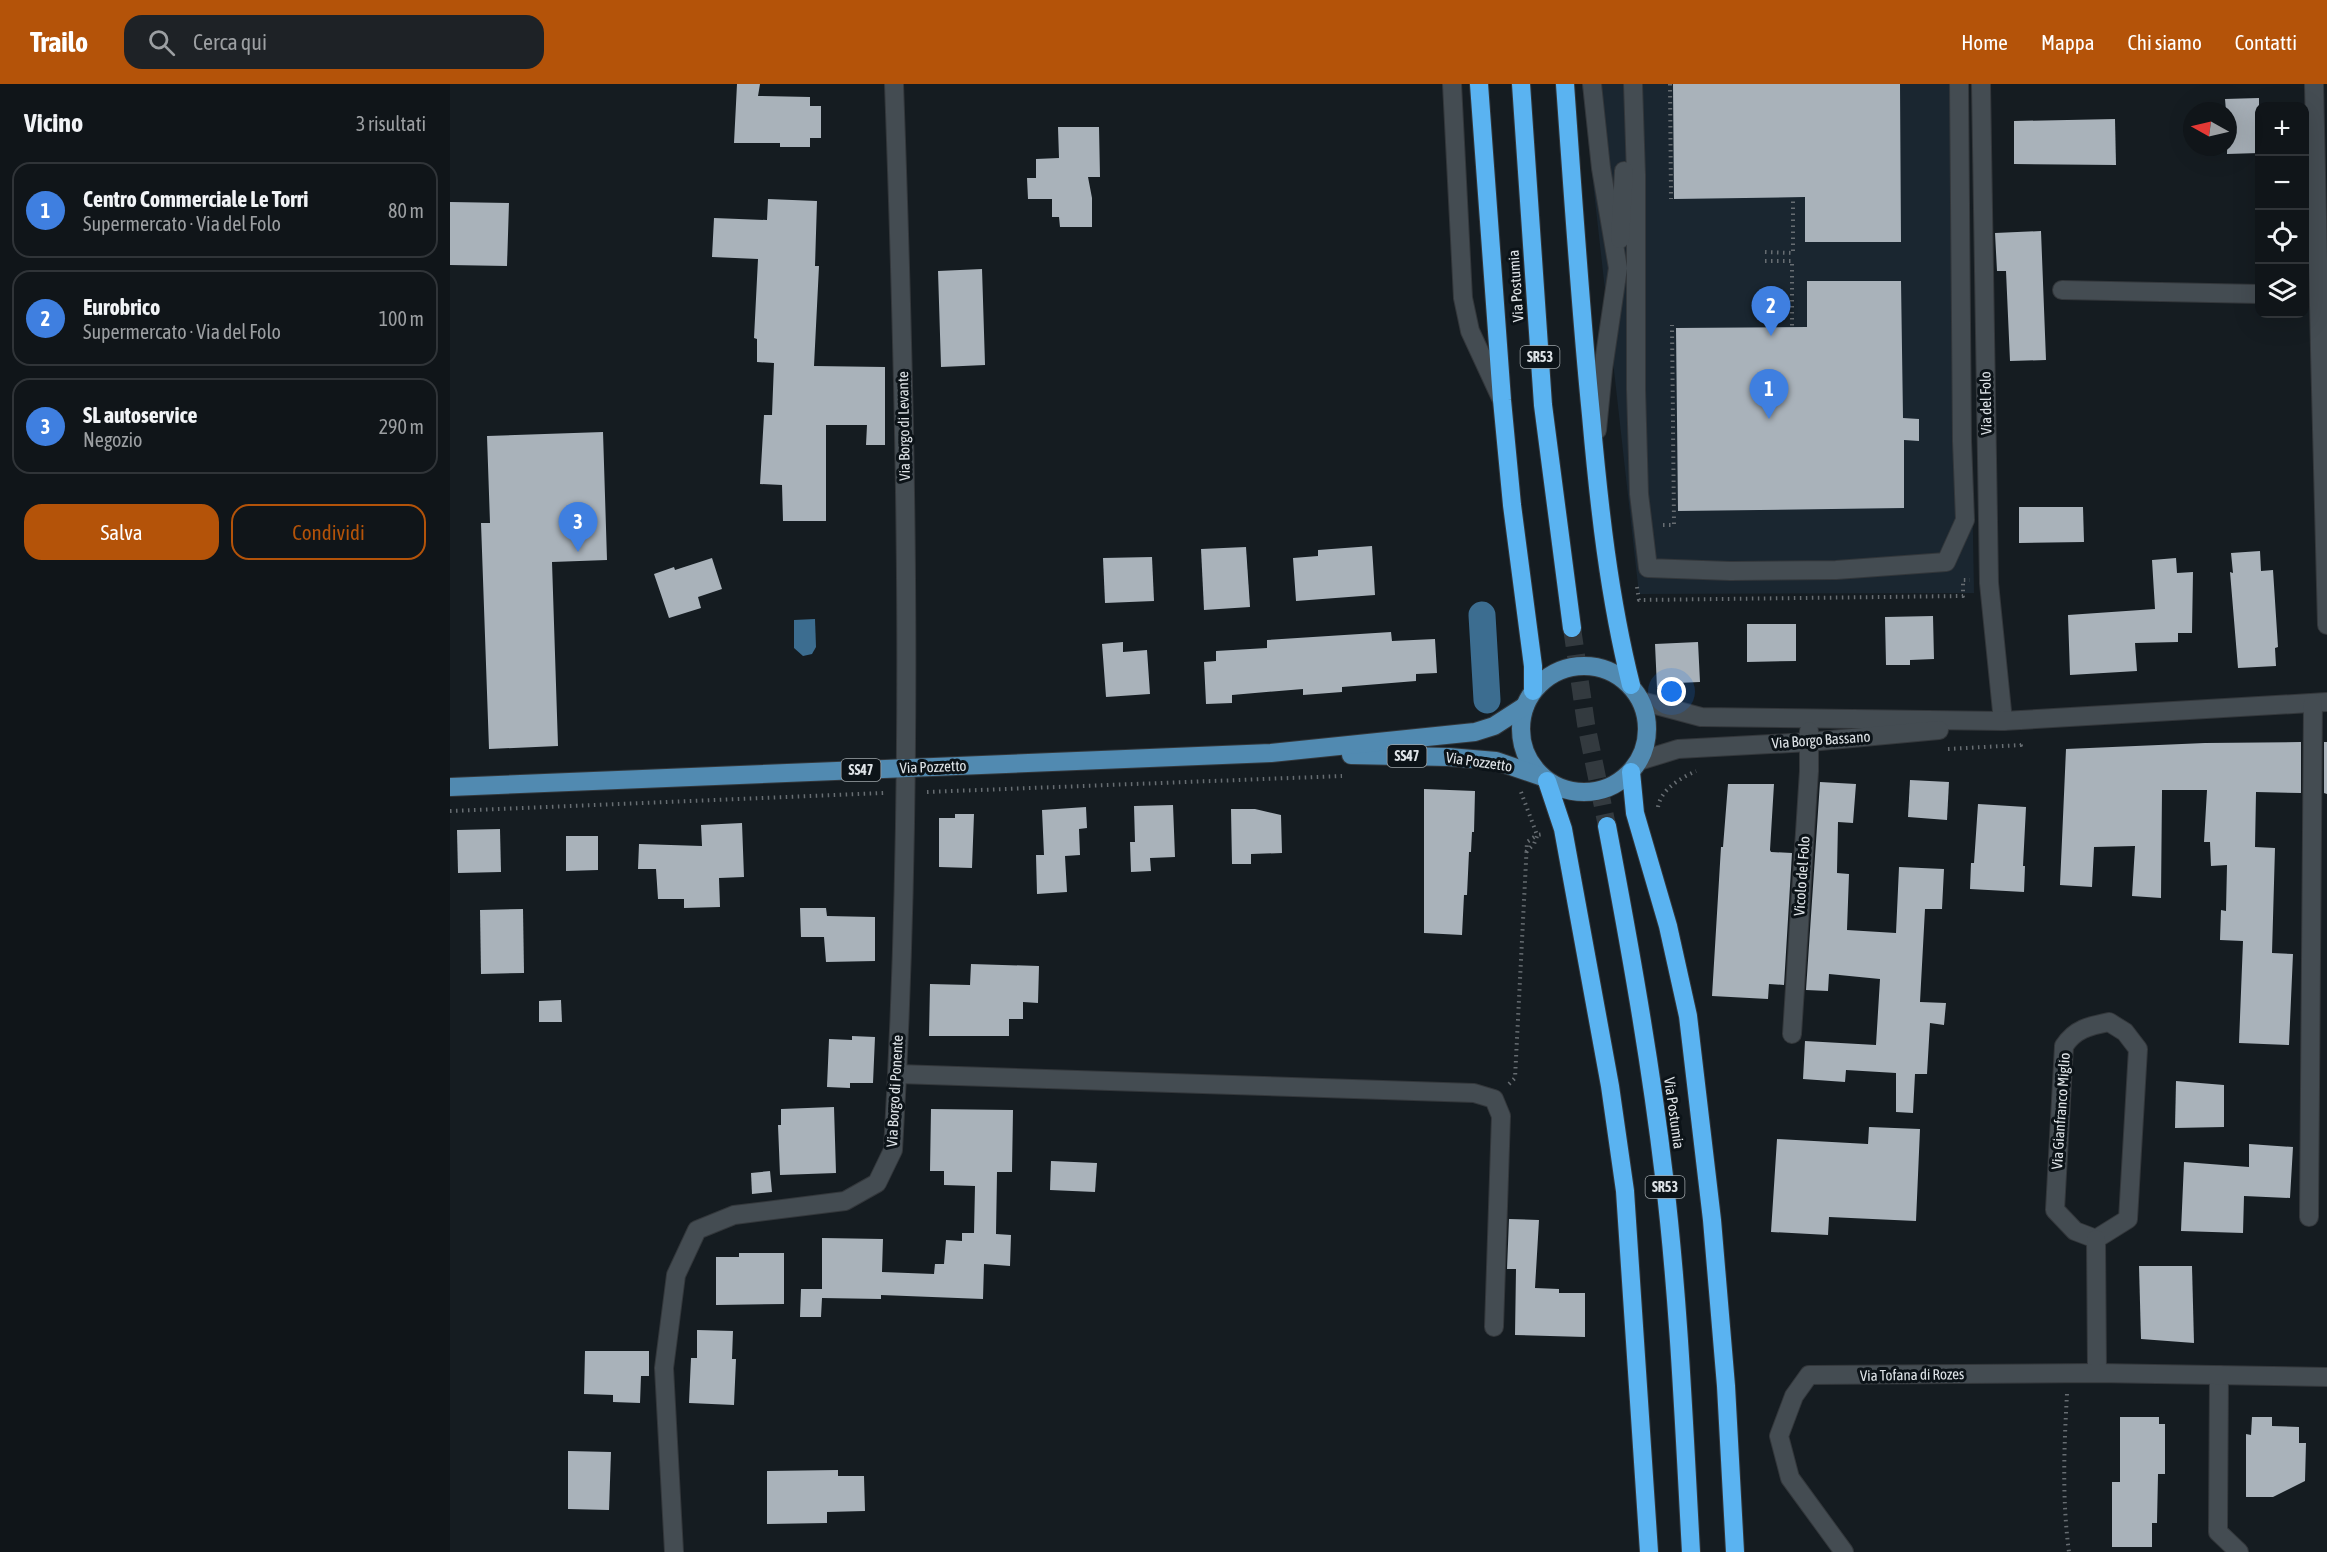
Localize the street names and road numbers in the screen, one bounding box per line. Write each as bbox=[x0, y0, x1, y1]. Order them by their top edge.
street label: Via Postumia bbox=[1505, 249, 1526, 323]
road number: SR53 bbox=[1520, 346, 1560, 368]
street label: Via Borgo di Levante bbox=[894, 371, 913, 481]
street label: Via del Folo bbox=[1976, 371, 1995, 435]
street label: Via Borgo Bassano bbox=[1771, 728, 1871, 751]
road number: SS47 bbox=[1388, 745, 1426, 767]
street label: Via Pozzetto bbox=[1445, 748, 1513, 775]
street label: Via Pozzetto bbox=[899, 757, 967, 776]
road number: SS47 bbox=[842, 759, 880, 781]
street label: Vicolo del Folo bbox=[1790, 835, 1813, 916]
street label: Via Borgo di Ponente bbox=[883, 1034, 906, 1148]
street label: Via Gianfranco Miglio bbox=[2048, 1052, 2073, 1170]
street label: Via Postumia bbox=[1661, 1076, 1688, 1150]
road number: SR53 bbox=[1646, 1176, 1684, 1198]
street label: Via Tofana di Rozes bbox=[1860, 1365, 1964, 1384]

